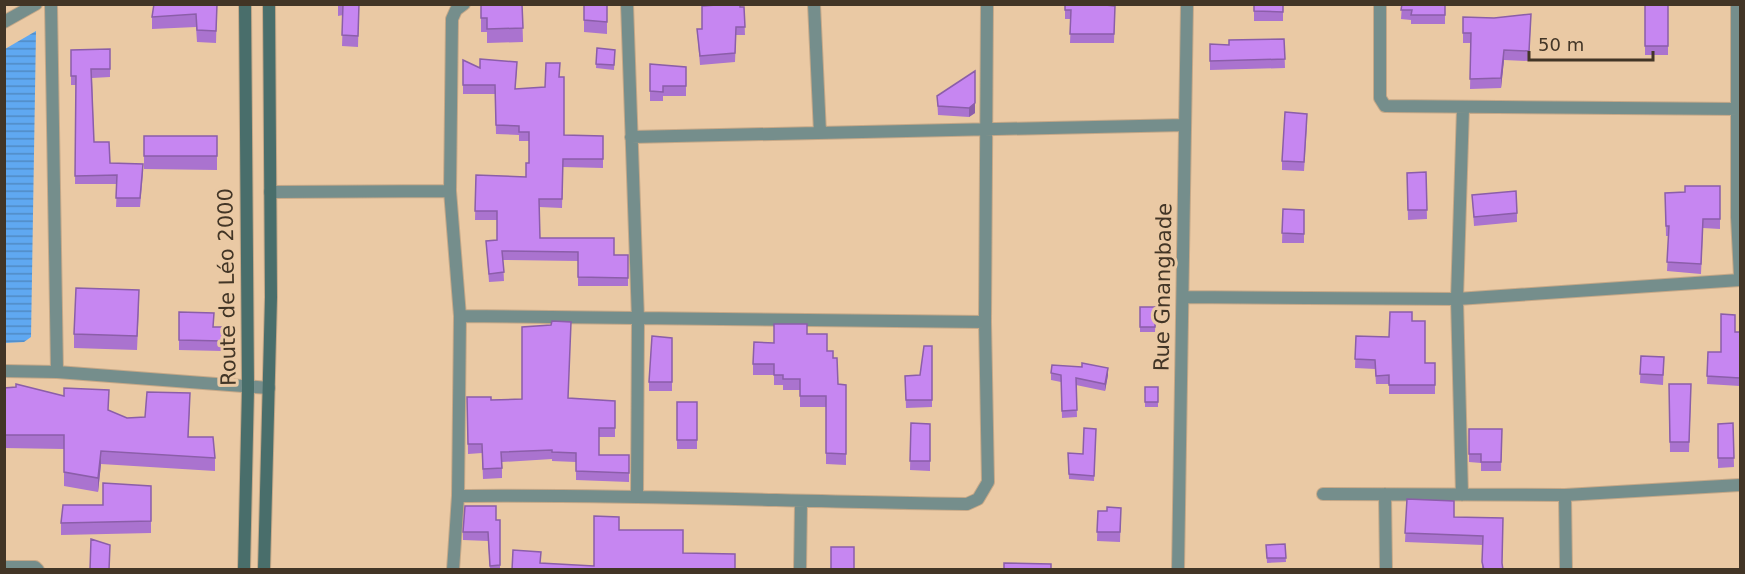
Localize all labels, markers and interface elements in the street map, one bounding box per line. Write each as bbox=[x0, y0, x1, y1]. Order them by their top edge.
scale bar bbox=[1529, 24, 1654, 62]
text: 50 m bbox=[1538, 34, 1584, 55]
street label: Route de Léo 2000 bbox=[213, 188, 241, 386]
street label: Rue Gnangbade bbox=[1150, 203, 1176, 371]

